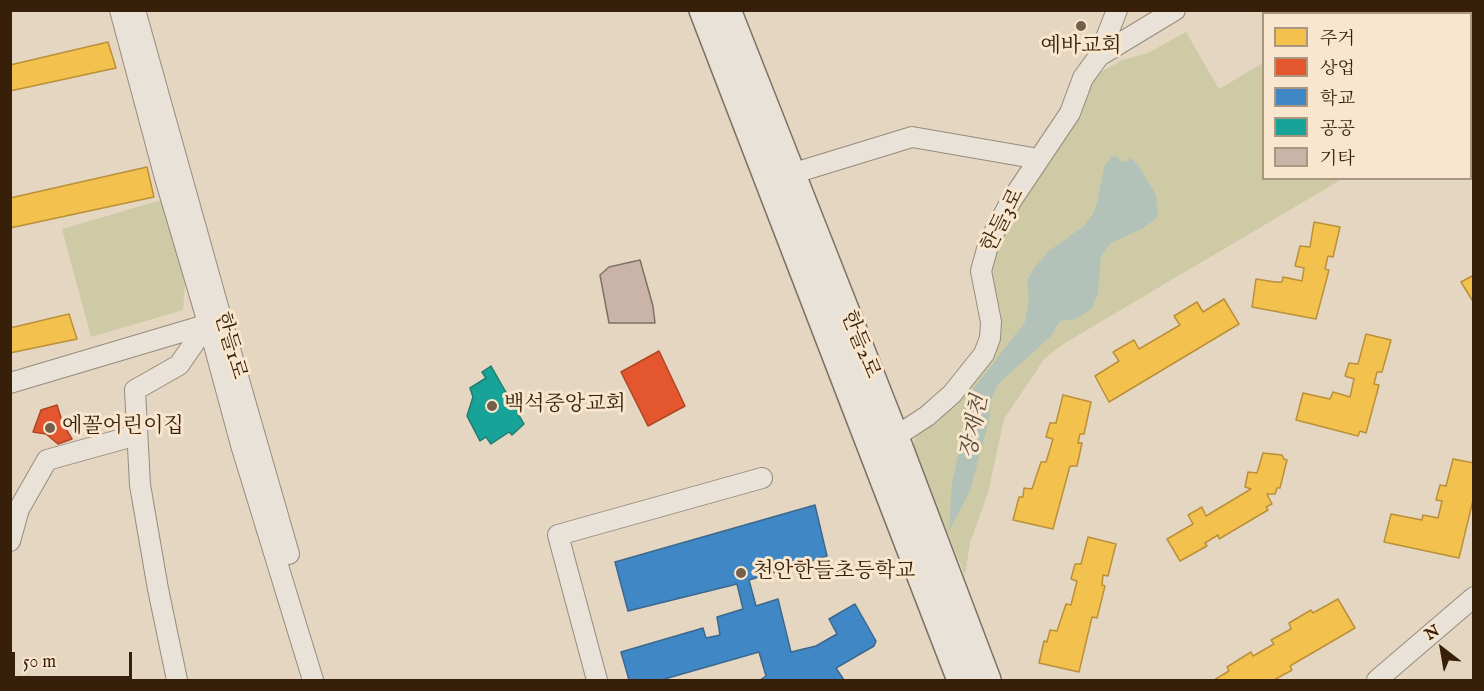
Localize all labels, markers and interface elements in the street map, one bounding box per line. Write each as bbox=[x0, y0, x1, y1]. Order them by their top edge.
legend bbox=[1262, 12, 1472, 180]
marker: 예바교회 bbox=[1074, 19, 1088, 33]
text: 주거 bbox=[1320, 28, 1355, 51]
place label: 예바교회 bbox=[1040, 35, 1122, 61]
text: 상업 bbox=[1320, 58, 1355, 81]
text: 학교 bbox=[1320, 88, 1355, 111]
text: 공공 bbox=[1320, 118, 1355, 141]
text: 기타 bbox=[1320, 148, 1355, 171]
street label: 한들3로 bbox=[977, 185, 1031, 257]
street label: 한들2로 bbox=[834, 307, 884, 383]
street label: 한들1로 bbox=[207, 310, 251, 382]
place label: 백석중앙교회 bbox=[504, 393, 626, 419]
water label: 장재천 bbox=[957, 393, 995, 461]
marker: 백석중앙교회 bbox=[485, 399, 499, 413]
place label: 에꼴어린이집 bbox=[62, 415, 184, 441]
marker: 에꼴어린이집 bbox=[43, 421, 57, 435]
place label: 천안한들초등학교 bbox=[753, 560, 915, 586]
marker: 천안한들초등학교 bbox=[734, 566, 748, 580]
north arrow bbox=[1412, 619, 1472, 679]
text: N bbox=[1422, 621, 1444, 646]
scale bar bbox=[15, 640, 135, 678]
text: 50 m bbox=[23, 651, 56, 674]

